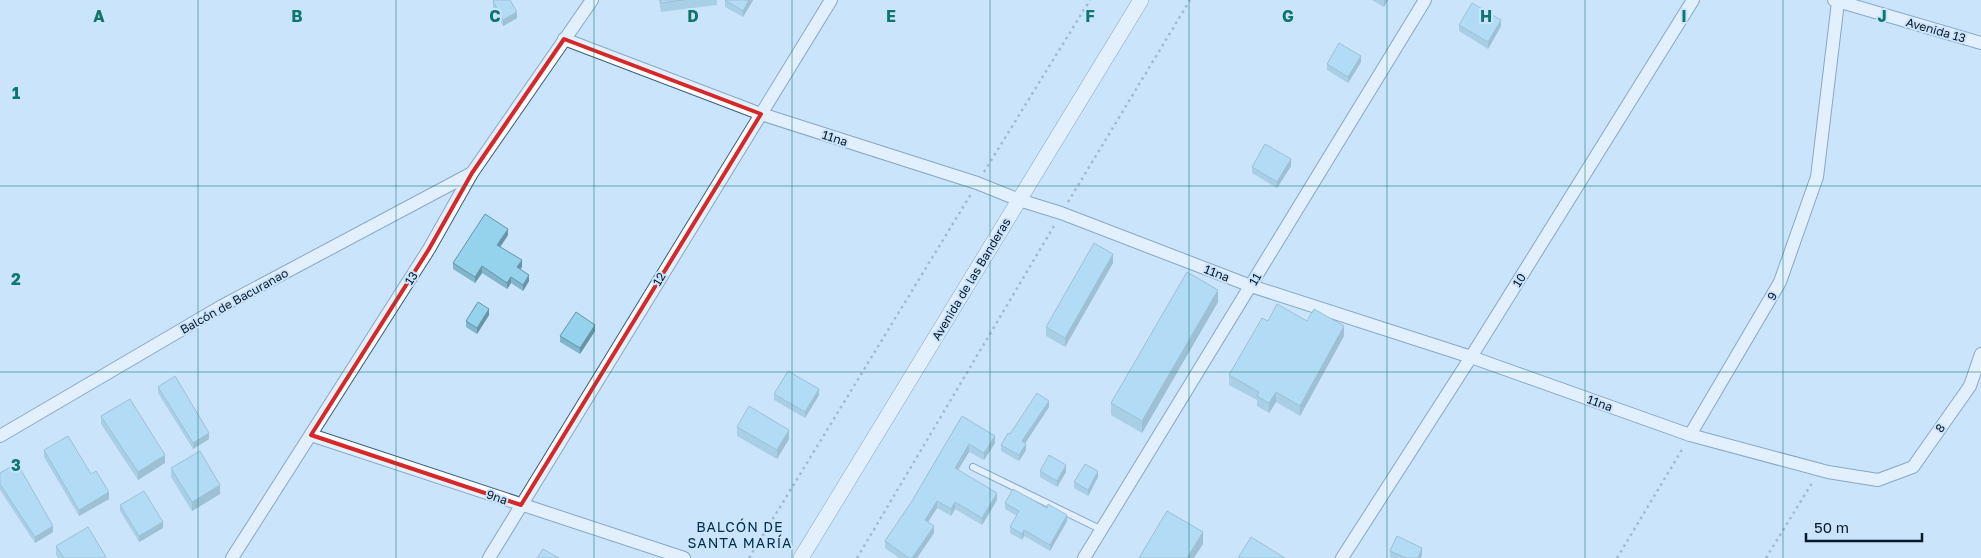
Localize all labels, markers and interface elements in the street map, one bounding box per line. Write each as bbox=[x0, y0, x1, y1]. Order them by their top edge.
text: A bbox=[93, 6, 105, 26]
text: B bbox=[291, 6, 303, 26]
text: C bbox=[489, 6, 501, 26]
text: D bbox=[687, 6, 699, 26]
text: E bbox=[886, 6, 896, 26]
text: F bbox=[1085, 6, 1095, 26]
text: G bbox=[1282, 6, 1294, 26]
text: H bbox=[1480, 6, 1492, 26]
text: I bbox=[1681, 6, 1687, 26]
text: J bbox=[1877, 6, 1887, 26]
street label: Avenida 13 bbox=[1904, 14, 1968, 46]
text: 1 bbox=[12, 83, 20, 103]
street label: 11na bbox=[820, 127, 850, 149]
street label: Avenida de las Banderas bbox=[928, 215, 1014, 343]
street label: 11na bbox=[1202, 261, 1232, 285]
street label: Balcón de Bacuranao bbox=[177, 265, 291, 337]
text: 2 bbox=[11, 269, 21, 289]
street label: 13 bbox=[401, 269, 421, 287]
street label: 12 bbox=[649, 270, 669, 288]
street label: 11 bbox=[1246, 270, 1265, 288]
street label: 10 bbox=[1509, 270, 1529, 290]
street label: 9 bbox=[1764, 289, 1780, 303]
street label: 11na bbox=[1585, 392, 1615, 414]
street label: 8 bbox=[1932, 421, 1948, 435]
text: 3 bbox=[11, 455, 21, 475]
street label: 9na bbox=[484, 486, 510, 508]
scale bar bbox=[1806, 510, 1922, 542]
district label: BALCÓN DE SANTA MARÍA bbox=[688, 518, 793, 551]
text: 50 m bbox=[1814, 518, 1849, 536]

